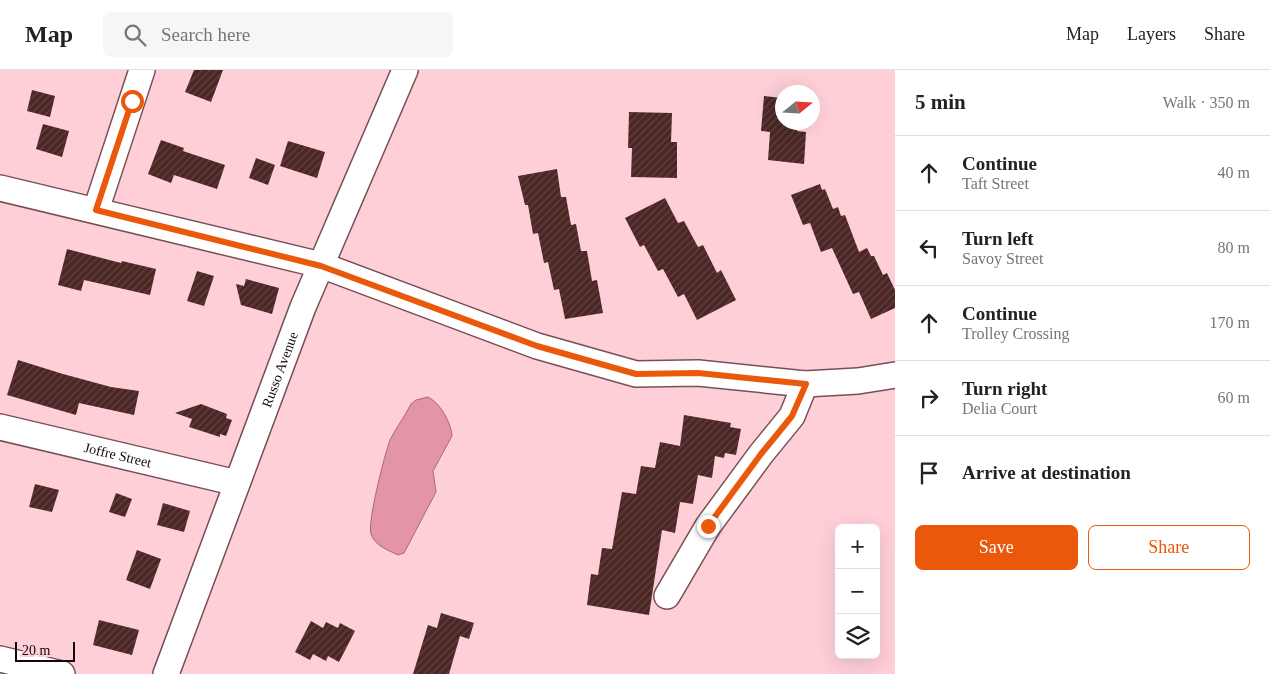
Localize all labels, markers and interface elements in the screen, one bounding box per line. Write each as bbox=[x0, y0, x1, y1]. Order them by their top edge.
search box bbox=[103, 12, 453, 57]
text: Map bbox=[25, 21, 73, 47]
icon: search bbox=[121, 21, 149, 49]
text: Search here bbox=[161, 24, 250, 45]
text: Map bbox=[1066, 24, 1099, 44]
text: Layers bbox=[1127, 24, 1176, 44]
text: Share bbox=[1204, 24, 1245, 44]
north arrow bbox=[775, 85, 820, 130]
route start bbox=[121, 90, 144, 113]
text: 5 min bbox=[915, 90, 966, 114]
text: Walk · 350 m bbox=[1163, 94, 1250, 111]
text: Continue bbox=[962, 153, 1037, 174]
icon: ahead bbox=[915, 159, 943, 187]
text: 40 m bbox=[1218, 164, 1250, 181]
text: Taft Street bbox=[962, 175, 1029, 192]
text: Turn left bbox=[962, 228, 1034, 249]
icon: left bbox=[915, 234, 943, 262]
text: 80 m bbox=[1218, 239, 1250, 256]
text: Savoy Street bbox=[962, 250, 1043, 267]
text: Continue bbox=[962, 303, 1037, 324]
icon: ahead bbox=[915, 309, 943, 337]
text: 170 m bbox=[1210, 314, 1250, 331]
text: Trolley Crossing bbox=[962, 325, 1069, 342]
street label: Russo Avenue bbox=[259, 330, 301, 409]
text: Turn right bbox=[962, 378, 1047, 399]
icon: right bbox=[915, 384, 943, 412]
text: 60 m bbox=[1218, 389, 1250, 406]
text: Delia Court bbox=[962, 400, 1037, 417]
street label: Joffre Street bbox=[83, 440, 153, 470]
icon: arrive bbox=[915, 459, 943, 487]
text: Arrive at destination bbox=[962, 462, 1131, 483]
route end bbox=[697, 515, 720, 538]
map controls bbox=[835, 524, 880, 659]
button: + bbox=[835, 524, 880, 569]
button: Save bbox=[915, 525, 1078, 570]
button: Share bbox=[1088, 525, 1250, 570]
button: − bbox=[835, 569, 880, 614]
button: layers bbox=[835, 614, 880, 659]
scale bar bbox=[15, 639, 75, 662]
text: 20 m bbox=[22, 643, 50, 658]

